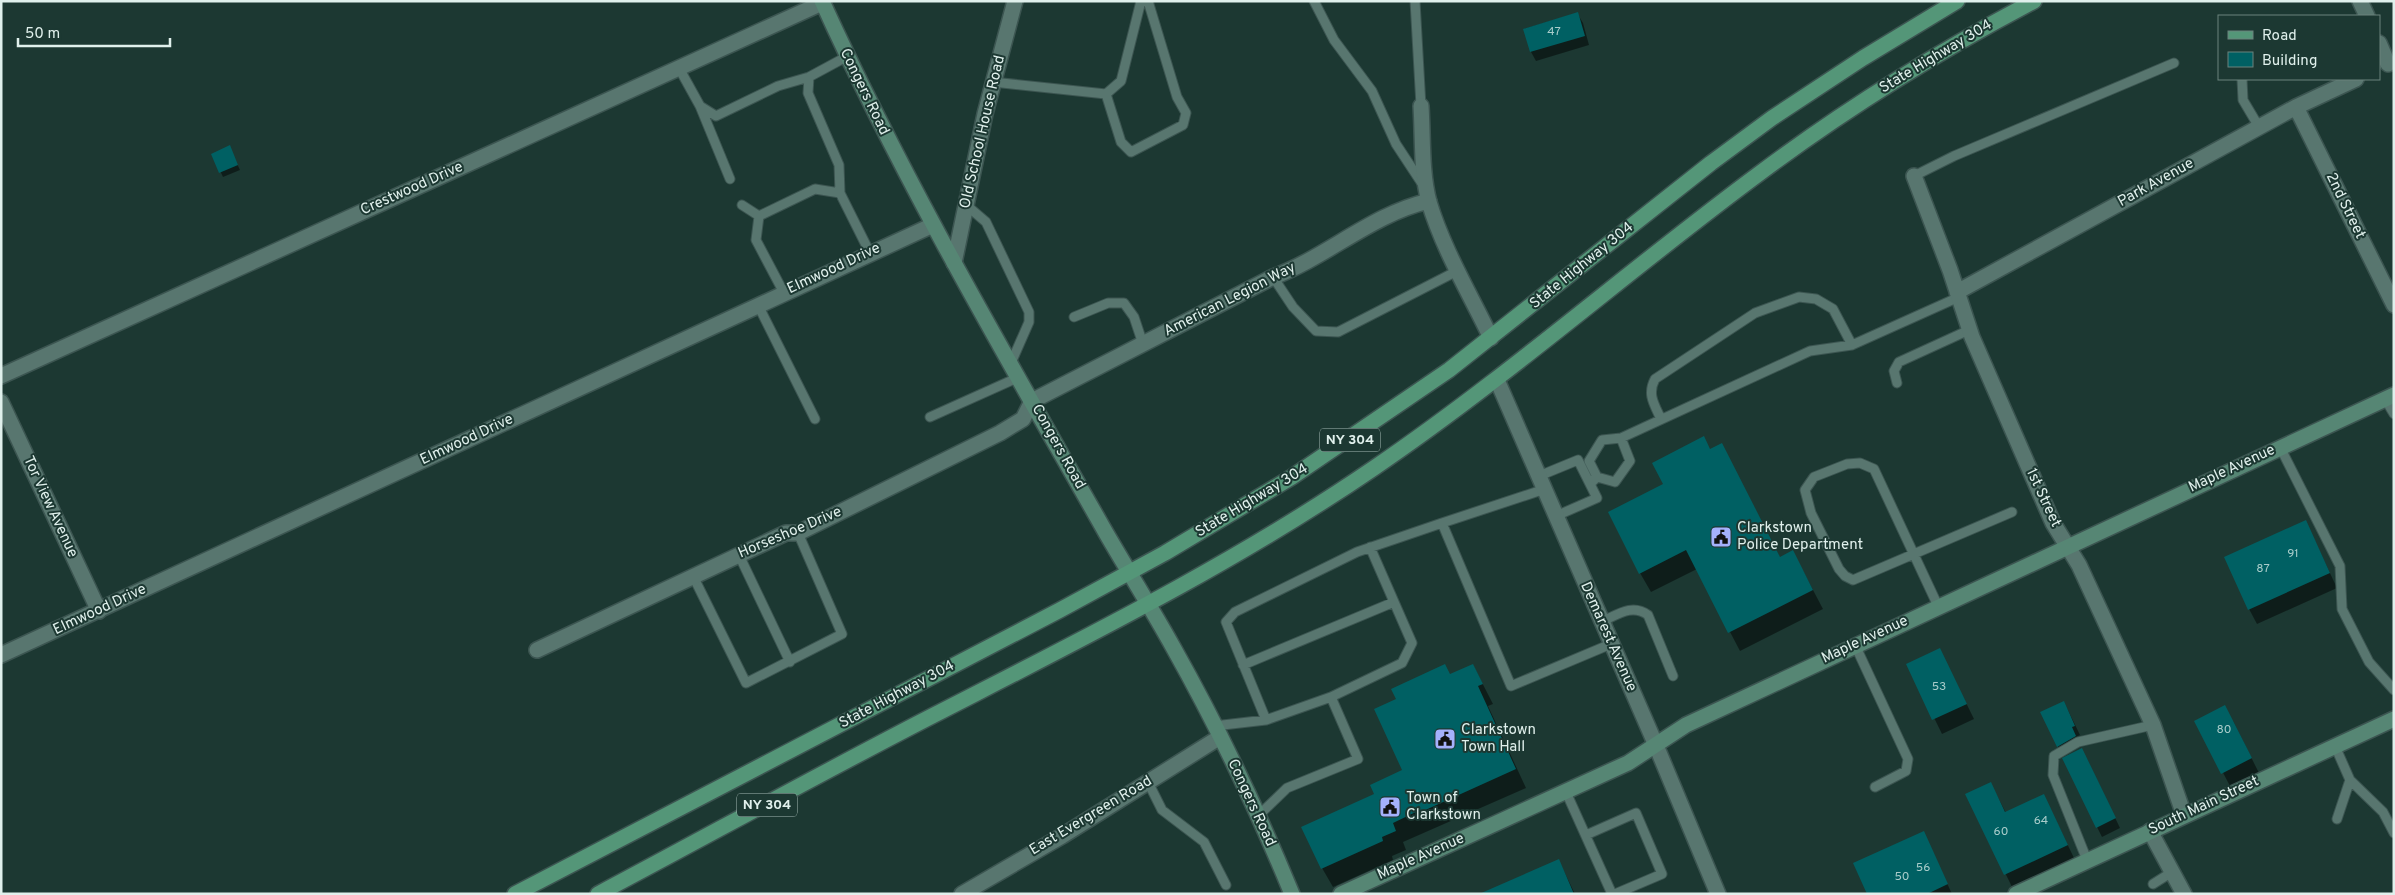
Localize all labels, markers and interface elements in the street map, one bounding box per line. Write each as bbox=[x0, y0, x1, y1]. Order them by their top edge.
scale bar bbox=[18, 15, 170, 47]
legend bbox=[2218, 15, 2380, 80]
street label: State Highway 304 bbox=[1876, 16, 1996, 98]
house number: 47 bbox=[1547, 24, 1561, 40]
text: 50 m bbox=[25, 25, 60, 44]
text: Road bbox=[2262, 27, 2297, 46]
street label: Congers Road bbox=[835, 45, 893, 139]
text: Building bbox=[2262, 52, 2317, 71]
street label: Old School House Road bbox=[956, 54, 1010, 210]
street label: Park Avenue bbox=[2115, 154, 2197, 212]
street label: Crestwood Drive bbox=[358, 158, 466, 220]
street label: 2nd Street bbox=[2321, 170, 2369, 242]
street label: State Highway 304 bbox=[1526, 218, 1638, 314]
street label: Elmwood Drive bbox=[784, 239, 884, 299]
street label: American Legion Way bbox=[1161, 259, 1299, 341]
street label: Congers Road bbox=[1027, 401, 1089, 493]
street label: Elmwood Drive bbox=[417, 410, 517, 470]
road number: NY 304 bbox=[1320, 428, 1380, 452]
street label: Maple Avenue bbox=[2186, 441, 2278, 497]
street label: Tor View Avenue bbox=[18, 453, 82, 561]
street label: State Highway 304 bbox=[1192, 460, 1312, 542]
street label: 1st Street bbox=[2021, 466, 2065, 530]
street label: Horseshoe Drive bbox=[735, 503, 845, 563]
place label: Clarkstown Police Department bbox=[1737, 519, 1863, 555]
public building icon: Clarkstown Police Department bbox=[1709, 525, 1733, 549]
house number: 91 bbox=[2287, 546, 2299, 562]
house number: 87 bbox=[2256, 561, 2270, 577]
street label: Demarest Avenue bbox=[1575, 579, 1641, 695]
street label: Elmwood Drive bbox=[50, 580, 150, 640]
street label: Maple Avenue bbox=[1819, 612, 1911, 668]
street label: State Highway 304 bbox=[836, 657, 958, 733]
house number: 53 bbox=[1932, 679, 1946, 695]
place label: Clarkstown Town Hall bbox=[1461, 721, 1536, 757]
house number: 80 bbox=[2217, 722, 2231, 738]
public building icon: Clarkstown Town Hall bbox=[1433, 727, 1457, 751]
street label: Congers Road bbox=[1222, 756, 1280, 850]
street label: East Evergreen Road bbox=[1026, 772, 1156, 860]
street label: South Main Street bbox=[2146, 772, 2262, 840]
place label: Town of Clarkstown bbox=[1406, 789, 1481, 825]
road number: NY 304 bbox=[737, 794, 797, 816]
public building icon: Town of Clarkstown bbox=[1378, 795, 1402, 819]
house number: 64 bbox=[2034, 813, 2048, 829]
house number: 60 bbox=[1994, 824, 2008, 840]
street label: Maple Avenue bbox=[1375, 829, 1467, 885]
house number: 56 bbox=[1916, 860, 1930, 876]
house number: 50 bbox=[1894, 869, 1910, 885]

